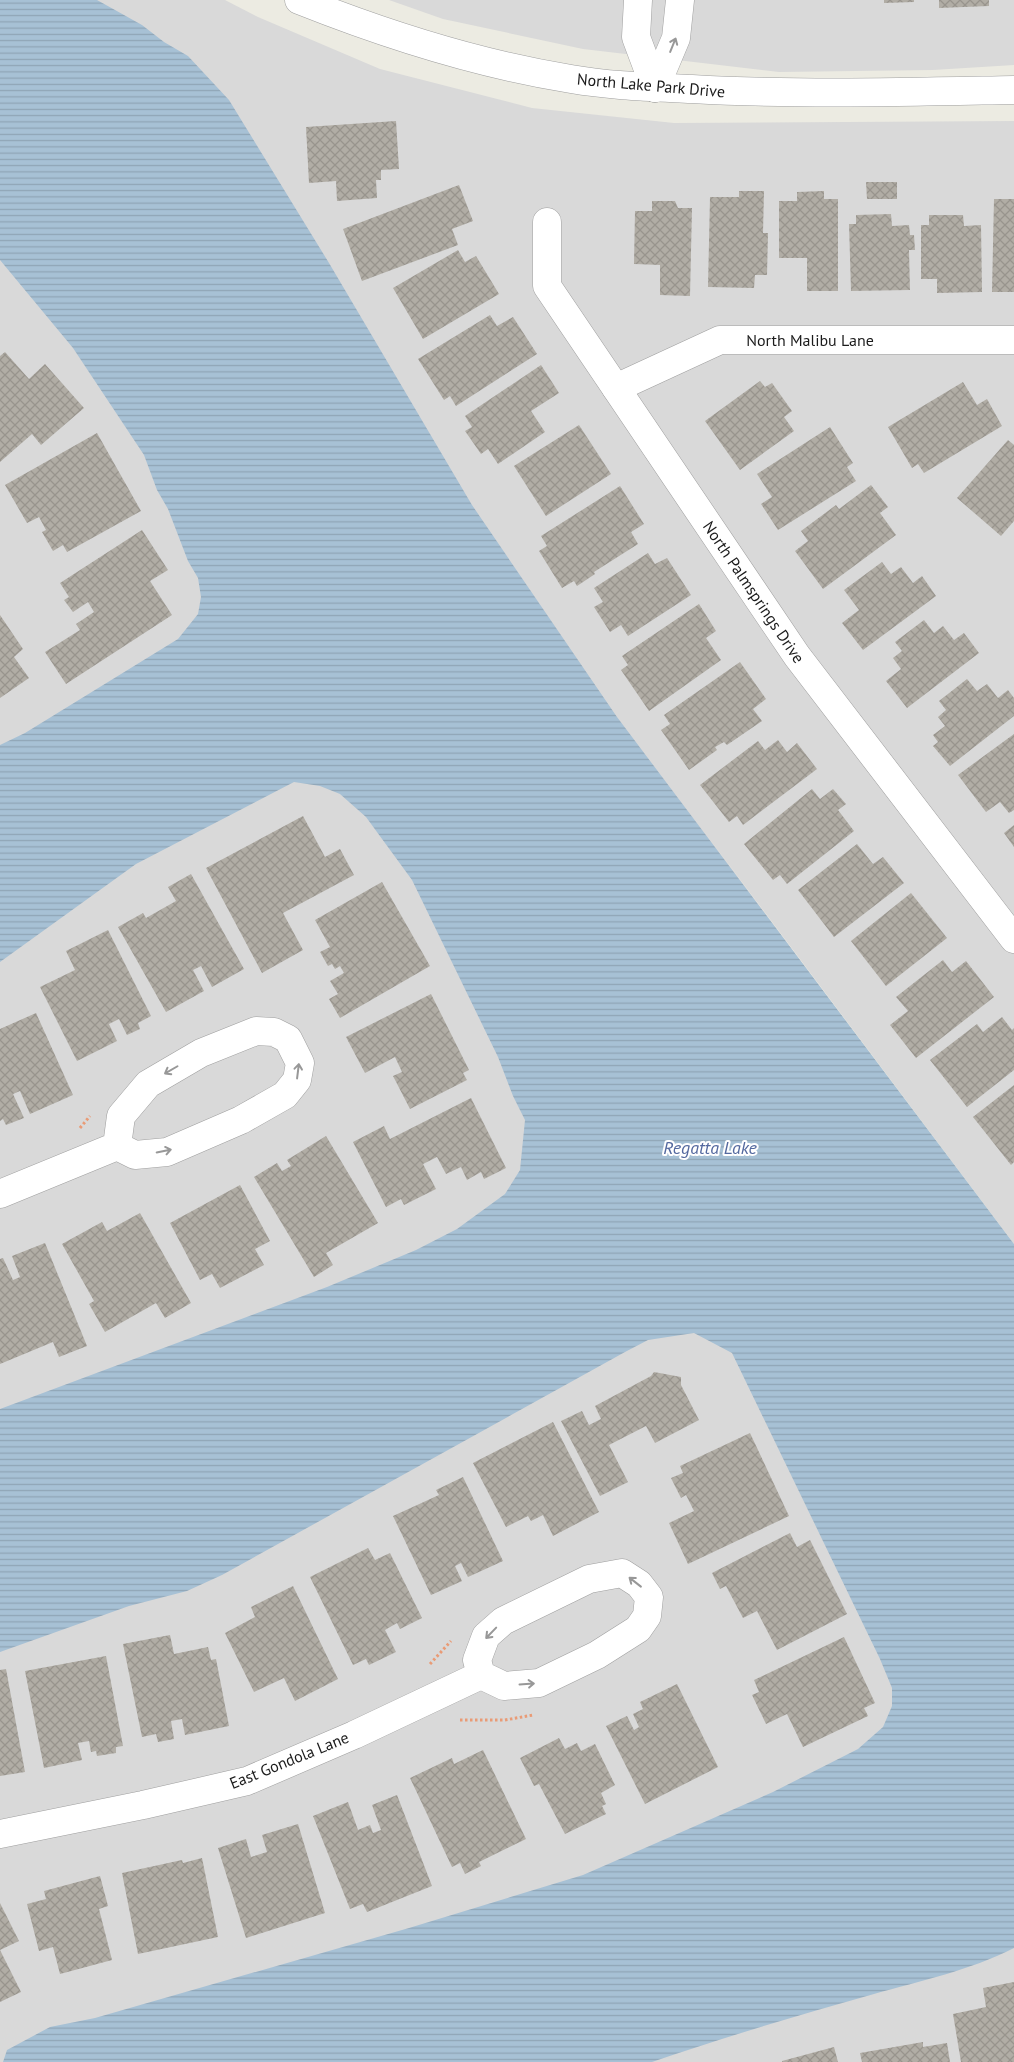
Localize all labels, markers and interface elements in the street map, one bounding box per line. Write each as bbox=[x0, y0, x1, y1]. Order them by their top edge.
one-way arrow bbox=[669, 38, 678, 53]
street label: North Lake Park Drive bbox=[576, 69, 726, 101]
street label: North Malibu Lane bbox=[746, 330, 874, 350]
street label: North Palmsprings Drive bbox=[699, 517, 809, 667]
one-way arrow bbox=[294, 1064, 304, 1080]
one-way arrow bbox=[165, 1066, 179, 1076]
water label: Regatta Lake bbox=[663, 1136, 757, 1159]
one-way arrow bbox=[155, 1146, 171, 1156]
one-way arrow bbox=[629, 1577, 642, 1588]
one-way arrow bbox=[485, 1627, 497, 1639]
one-way arrow bbox=[519, 1680, 535, 1689]
street label: East Gondola Lane bbox=[226, 1727, 352, 1793]

